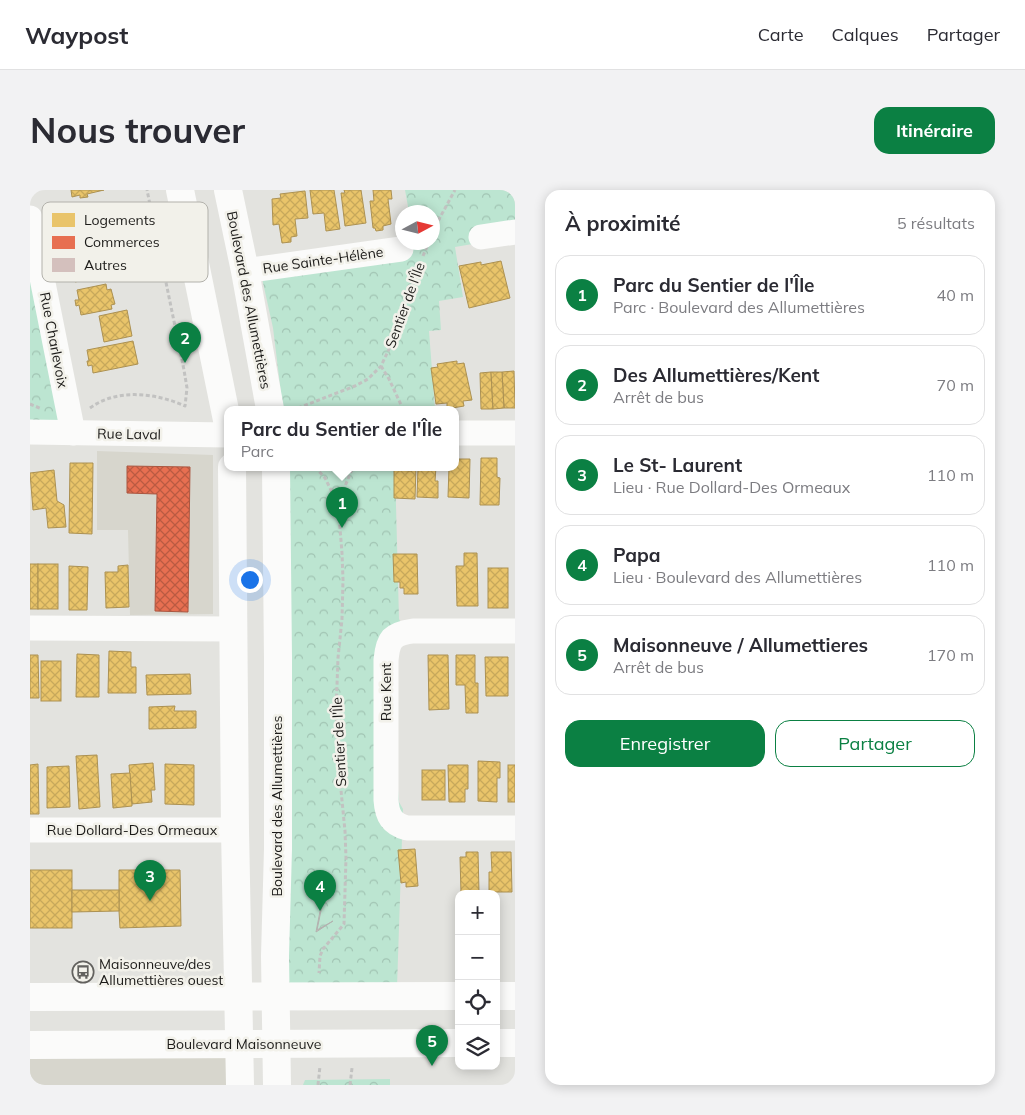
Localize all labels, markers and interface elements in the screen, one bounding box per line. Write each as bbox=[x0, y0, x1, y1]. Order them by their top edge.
text: Waypost bbox=[25, 20, 128, 50]
text: Carte bbox=[758, 23, 804, 46]
text: Calques bbox=[832, 23, 899, 46]
text: Partager bbox=[927, 23, 1000, 46]
button: Itinéraire bbox=[874, 107, 995, 154]
text: Nous trouver bbox=[30, 108, 245, 152]
legend bbox=[42, 202, 208, 282]
north arrow bbox=[395, 205, 440, 250]
street label: Boulevard des Allumettières bbox=[223, 210, 275, 391]
text: À proximité bbox=[565, 210, 681, 236]
text: Logements bbox=[84, 211, 156, 229]
text: 5 résultats bbox=[897, 213, 975, 233]
text: Commerces bbox=[84, 233, 160, 251]
street label: Rue Sainte-Hélène bbox=[262, 243, 384, 277]
text: Autres bbox=[84, 256, 127, 274]
street label: Sentier de l'Île bbox=[381, 260, 429, 350]
text: Parc du Sentier de l'Île bbox=[613, 273, 815, 297]
text: 1 bbox=[577, 285, 587, 305]
text: 40 m bbox=[937, 285, 974, 305]
street label: Rue Charlevoix bbox=[36, 291, 72, 390]
text: Parc · Boulevard des Allumettières bbox=[613, 297, 865, 317]
pin: 2 bbox=[169, 322, 201, 363]
text: Des Allumettières/Kent bbox=[613, 363, 820, 387]
text: 2 bbox=[577, 375, 587, 395]
text: 70 m bbox=[937, 375, 974, 395]
text: Arrêt de bus bbox=[613, 387, 704, 407]
popup bbox=[224, 406, 459, 471]
text: Parc du Sentier de l'Île bbox=[241, 417, 442, 441]
street label: Rue Laval bbox=[97, 424, 161, 444]
text: Parc bbox=[241, 441, 274, 461]
text: Le St- Laurent bbox=[613, 453, 742, 477]
text: 3 bbox=[577, 465, 587, 485]
text: 110 m bbox=[927, 465, 974, 485]
text: Lieu · Rue Dollard-Des Ormeaux bbox=[613, 477, 850, 497]
pin: 1 bbox=[326, 487, 358, 528]
text: Papa bbox=[613, 543, 661, 567]
text: 4 bbox=[577, 555, 587, 575]
text: 110 m bbox=[927, 555, 974, 575]
your location bbox=[237, 567, 263, 593]
text: Lieu · Boulevard des Allumettières bbox=[613, 567, 862, 587]
text: Maisonneuve / Allumettieres bbox=[613, 633, 868, 657]
text: 5 bbox=[577, 645, 587, 665]
text: 170 m bbox=[927, 645, 974, 665]
text: Arrêt de bus bbox=[613, 657, 704, 677]
street label: Rue Kent bbox=[377, 663, 395, 721]
street label: Sentier de l'Île bbox=[328, 697, 350, 787]
street label: Boulevard des Allumettières bbox=[268, 716, 286, 896]
button: Enregistrer bbox=[565, 720, 765, 767]
button: Partager bbox=[775, 720, 975, 767]
street label: Rue Dollard-Des Ormeaux bbox=[47, 821, 218, 839]
pin: 3 bbox=[134, 860, 166, 901]
pin: 4 bbox=[304, 870, 336, 911]
map controls bbox=[455, 890, 500, 1070]
button: + bbox=[455, 890, 500, 935]
button: − bbox=[455, 935, 500, 980]
place label: Maisonneuve/des Allumettières ouest bbox=[99, 955, 223, 989]
bus stop icon: Maisonneuve/des Allumettières ouest bbox=[71, 960, 95, 984]
button: locate bbox=[455, 980, 500, 1025]
pin: 5 bbox=[416, 1025, 448, 1066]
button: layers bbox=[455, 1025, 500, 1070]
street label: Boulevard Maisonneuve bbox=[167, 1035, 321, 1053]

